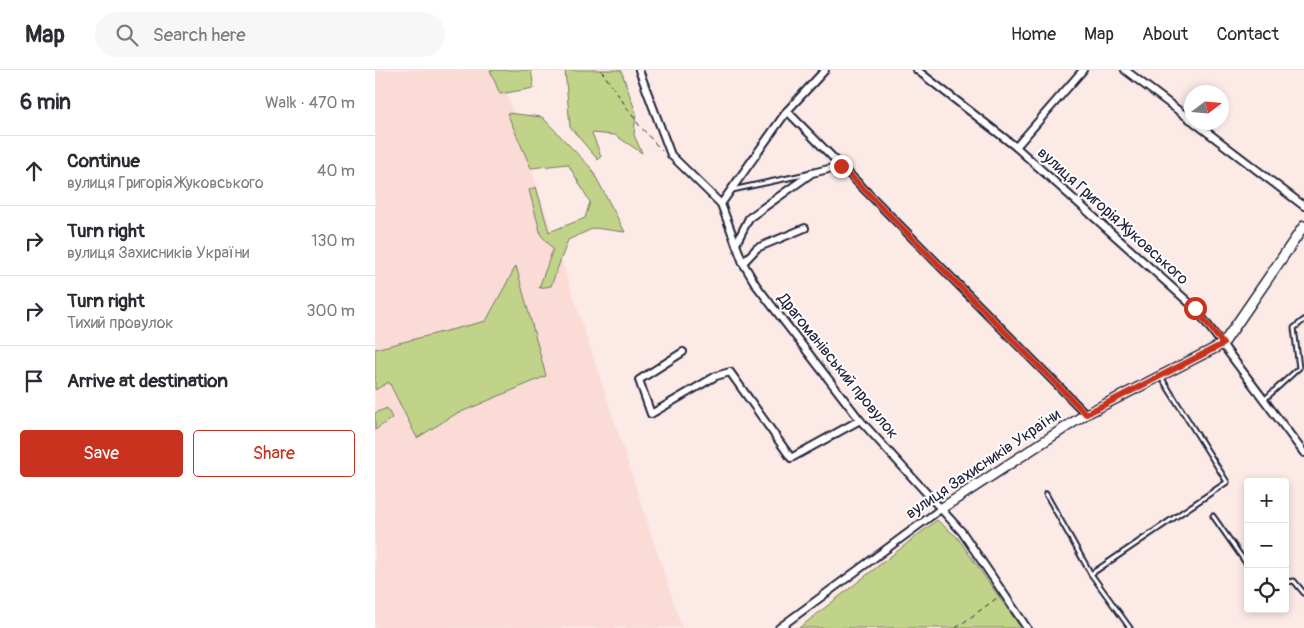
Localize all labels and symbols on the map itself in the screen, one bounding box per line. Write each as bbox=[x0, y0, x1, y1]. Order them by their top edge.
north arrow bbox=[1184, 85, 1229, 130]
street label: вулиця Григорія Жуковського bbox=[1033, 143, 1193, 289]
route end bbox=[830, 155, 853, 178]
street label: Драгоманівський провулок bbox=[772, 288, 903, 443]
route start bbox=[1184, 297, 1207, 320]
street label: вулиця Захисників України bbox=[902, 405, 1064, 523]

